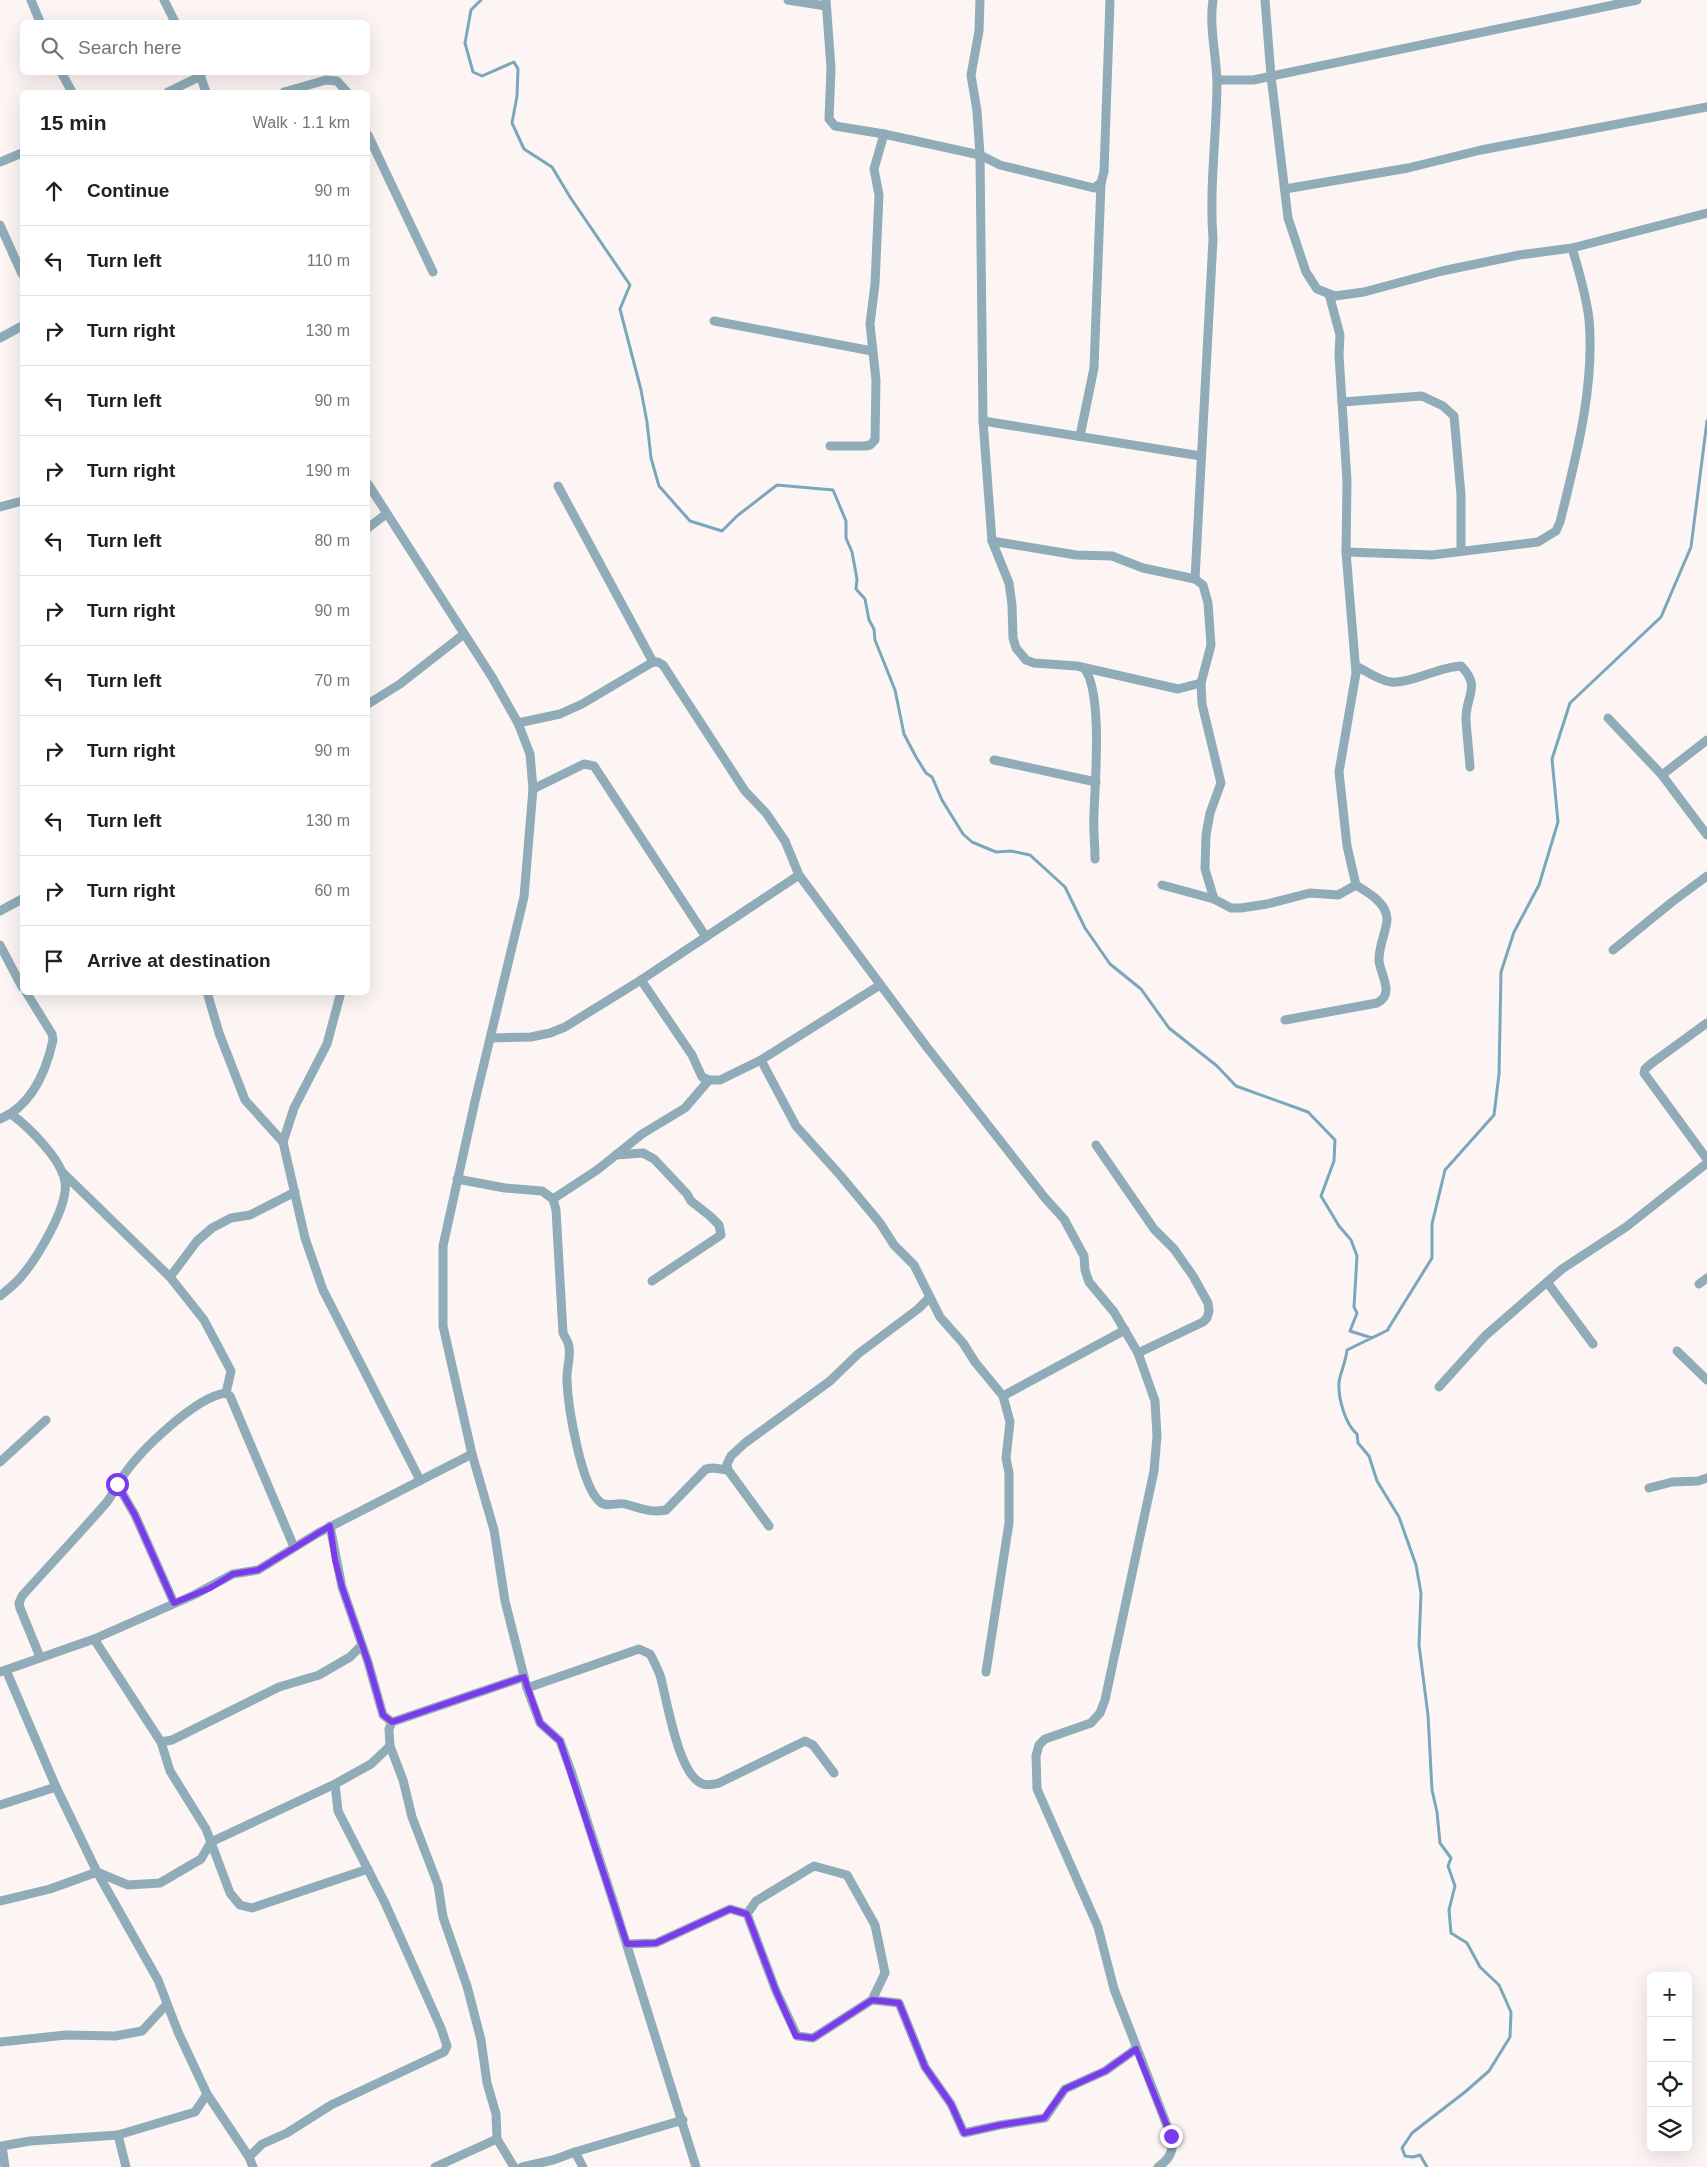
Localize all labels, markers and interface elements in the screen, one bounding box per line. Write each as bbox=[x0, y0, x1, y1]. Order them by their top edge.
search box bbox=[20, 20, 370, 75]
icon: search bbox=[38, 34, 66, 62]
text: Search here bbox=[78, 37, 182, 58]
text: 15 min bbox=[40, 111, 107, 134]
text: Walk · 1.1 km bbox=[253, 114, 350, 131]
icon: ahead bbox=[40, 177, 68, 205]
text: Continue bbox=[87, 180, 169, 201]
text: 90 m bbox=[314, 182, 350, 199]
icon: left bbox=[40, 247, 68, 275]
text: Turn left bbox=[87, 250, 162, 271]
text: 110 m bbox=[307, 252, 350, 269]
icon: right bbox=[40, 317, 68, 345]
text: Turn right bbox=[87, 320, 175, 341]
text: 130 m bbox=[306, 322, 350, 339]
icon: left bbox=[40, 387, 68, 415]
text: Turn left bbox=[87, 390, 162, 411]
text: 90 m bbox=[314, 392, 350, 409]
icon: right bbox=[40, 457, 68, 485]
text: Turn right bbox=[87, 460, 175, 481]
text: 190 m bbox=[306, 462, 350, 479]
icon: left bbox=[40, 527, 68, 555]
text: Turn left bbox=[87, 530, 162, 551]
text: 80 m bbox=[314, 532, 350, 549]
icon: right bbox=[40, 597, 68, 625]
text: Turn right bbox=[87, 600, 175, 621]
text: 90 m bbox=[314, 602, 350, 619]
icon: left bbox=[40, 667, 68, 695]
text: Turn left bbox=[87, 670, 162, 691]
text: 70 m bbox=[314, 672, 350, 689]
icon: right bbox=[40, 737, 68, 765]
text: Turn right bbox=[87, 740, 175, 761]
text: 90 m bbox=[314, 742, 350, 759]
icon: left bbox=[40, 807, 68, 835]
text: Turn left bbox=[87, 810, 162, 831]
text: 130 m bbox=[306, 812, 350, 829]
icon: right bbox=[40, 877, 68, 905]
text: Turn right bbox=[87, 880, 175, 901]
text: 60 m bbox=[314, 882, 350, 899]
icon: arrive bbox=[40, 947, 68, 975]
text: Arrive at destination bbox=[87, 950, 271, 971]
route start bbox=[106, 1473, 129, 1496]
map controls bbox=[1647, 1972, 1692, 2152]
button: + bbox=[1647, 1972, 1692, 2017]
button: − bbox=[1647, 2017, 1692, 2062]
button: locate bbox=[1647, 2062, 1692, 2107]
button: layers bbox=[1647, 2107, 1692, 2152]
route end bbox=[1160, 2125, 1183, 2148]

